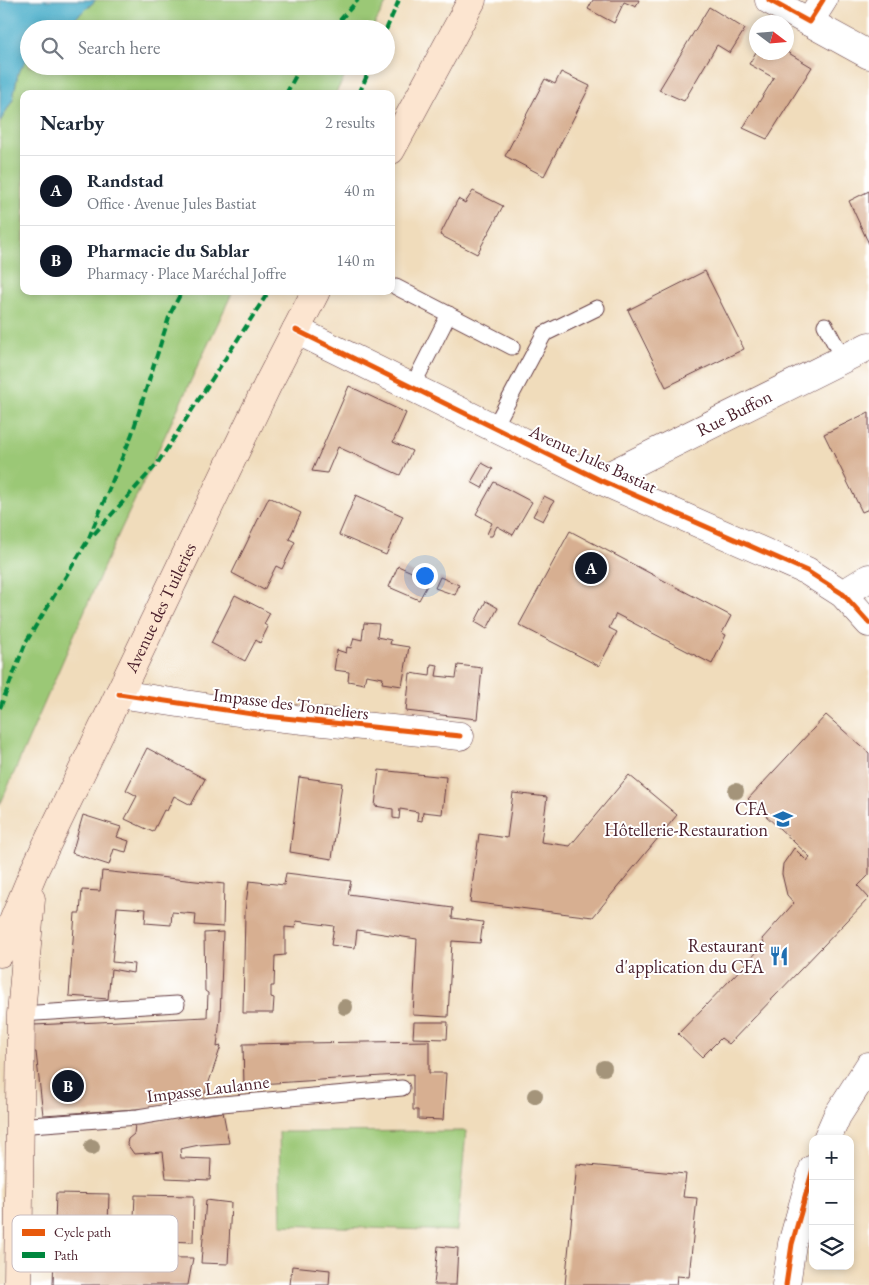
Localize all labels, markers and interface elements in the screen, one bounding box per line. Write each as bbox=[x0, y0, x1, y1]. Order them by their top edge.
north arrow bbox=[749, 15, 794, 60]
search box bbox=[20, 20, 395, 75]
icon: search bbox=[38, 34, 66, 62]
text: Search here bbox=[78, 35, 160, 60]
text: Nearby bbox=[40, 109, 104, 136]
text: 2 results bbox=[325, 112, 375, 133]
text: Randstad bbox=[87, 168, 164, 193]
text: A bbox=[50, 180, 62, 201]
text: 40 m bbox=[344, 180, 375, 201]
text: Office · Avenue Jules Bastiat bbox=[87, 193, 256, 214]
text: Pharmacie du Sablar bbox=[87, 238, 250, 263]
text: B bbox=[51, 250, 61, 271]
text: 140 m bbox=[336, 250, 375, 271]
text: Pharmacy · Place Maréchal Joffre bbox=[87, 263, 286, 284]
street label: Rue Buffon bbox=[692, 384, 776, 441]
street label: Avenue Jules Bastiat bbox=[525, 419, 661, 498]
street label: Avenue des Tuileries bbox=[119, 538, 201, 677]
pin: A bbox=[575, 549, 607, 587]
your location bbox=[412, 563, 438, 589]
street label: Impasse des Tonneliers bbox=[212, 683, 370, 724]
place label: CFA Hôtellerie-Restauration bbox=[604, 797, 769, 841]
school or university icon: CFA Hôtellerie-Restauration bbox=[772, 808, 794, 830]
place label: Restaurant d'application du CFA bbox=[615, 934, 765, 978]
restaurant icon: Restaurant d'application du CFA bbox=[768, 945, 790, 967]
pin: B bbox=[52, 1067, 84, 1105]
street label: Impasse Laulanne bbox=[145, 1070, 271, 1107]
map controls bbox=[809, 1135, 854, 1270]
button: + bbox=[809, 1135, 854, 1180]
button: − bbox=[809, 1180, 854, 1225]
legend bbox=[12, 1215, 178, 1272]
text: Cycle path bbox=[54, 1223, 111, 1241]
button: layers bbox=[809, 1225, 854, 1270]
text: Path bbox=[54, 1246, 78, 1264]

